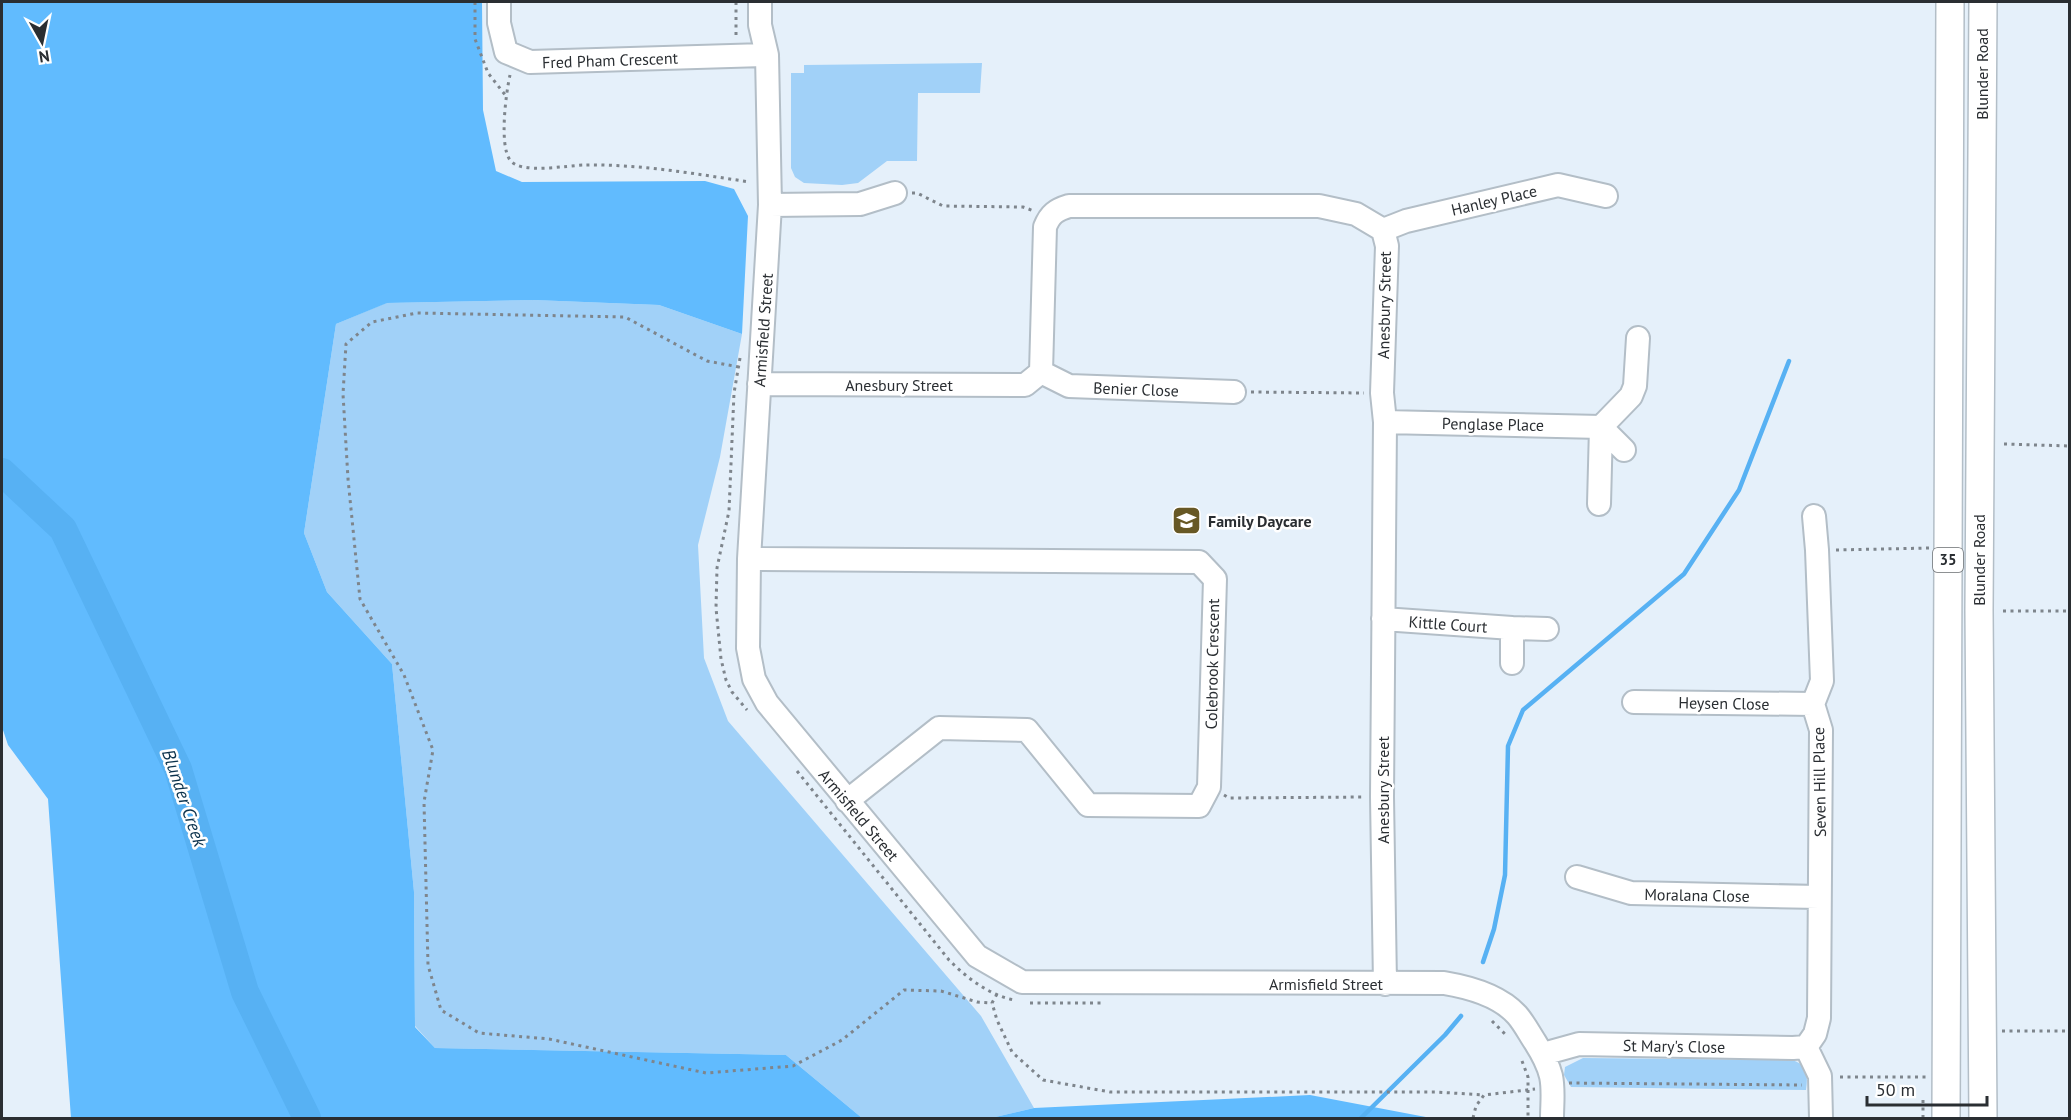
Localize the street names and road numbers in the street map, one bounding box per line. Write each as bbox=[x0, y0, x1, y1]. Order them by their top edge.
street label: Blunder Road bbox=[1972, 28, 1992, 120]
street label: Fred Pham Crescent bbox=[542, 48, 679, 72]
street label: Hanley Place bbox=[1449, 180, 1539, 220]
street label: Anesbury Street bbox=[1373, 250, 1395, 359]
street label: Armisfield Street bbox=[749, 272, 777, 388]
street label: Anesbury Street bbox=[845, 375, 953, 395]
street label: Benier Close bbox=[1093, 378, 1179, 400]
street label: Penglase Place bbox=[1442, 413, 1544, 435]
street label: Blunder Road bbox=[1969, 514, 1989, 606]
road number: 35 bbox=[1933, 548, 1963, 572]
street label: Colebrook Crescent bbox=[1201, 598, 1223, 730]
street label: Kittle Court bbox=[1408, 611, 1489, 637]
street label: Heysen Close bbox=[1678, 692, 1770, 714]
street label: Seven Hill Place bbox=[1808, 727, 1830, 837]
street label: Anesbury Street bbox=[1373, 736, 1393, 844]
street label: Armisfield Street bbox=[815, 765, 904, 866]
street label: Moralana Close bbox=[1644, 884, 1750, 906]
street label: Armisfield Street bbox=[1269, 974, 1384, 994]
street label: St Mary's Close bbox=[1623, 1035, 1725, 1057]

